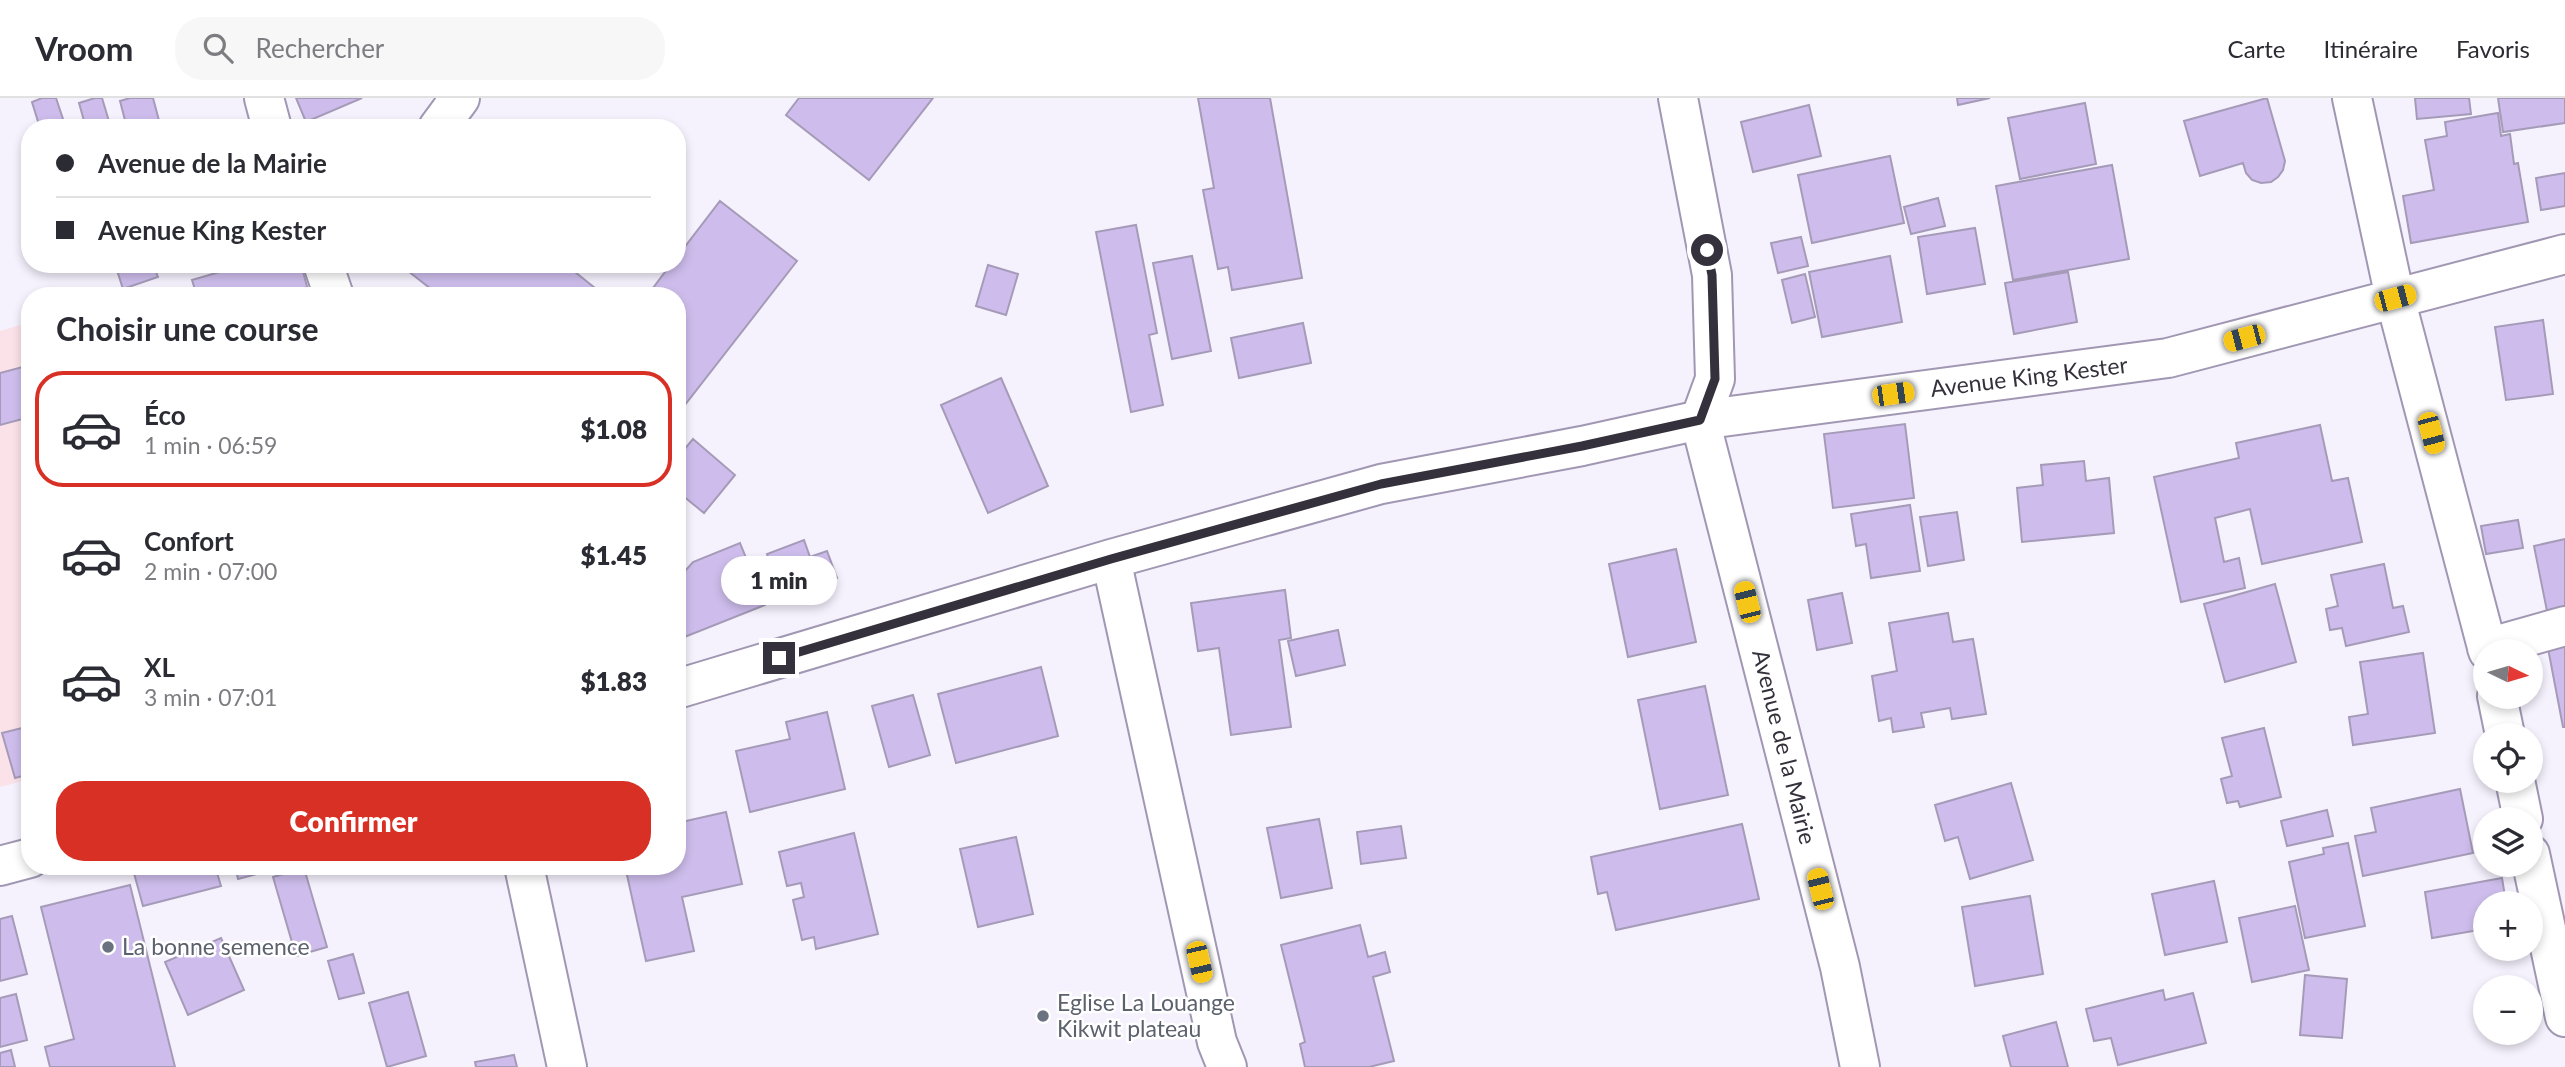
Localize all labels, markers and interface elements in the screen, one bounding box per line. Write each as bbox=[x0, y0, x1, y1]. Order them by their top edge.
search box bbox=[175, 17, 665, 80]
text: Vroom bbox=[35, 28, 133, 68]
icon: search bbox=[199, 29, 237, 67]
text: Rechercher bbox=[255, 32, 384, 64]
text: Carte bbox=[2228, 34, 2286, 63]
text: Itinéraire bbox=[2324, 34, 2418, 63]
text: Favoris bbox=[2456, 34, 2530, 63]
text: Avenue de la Mairie bbox=[98, 147, 327, 179]
text: Avenue King Kester bbox=[98, 214, 326, 246]
route start bbox=[1691, 234, 1723, 266]
car bbox=[2372, 282, 2419, 314]
text: Choisir une course bbox=[56, 309, 319, 348]
car bbox=[2221, 322, 2268, 354]
street label: Avenue King Kester bbox=[1929, 350, 2130, 402]
car bbox=[1871, 381, 1916, 407]
icon: car bbox=[60, 398, 123, 461]
text: Éco bbox=[144, 399, 186, 431]
car bbox=[2416, 410, 2447, 456]
text: $1.08 bbox=[580, 413, 647, 445]
text: 1 min · 06:59 bbox=[144, 431, 277, 459]
icon: car bbox=[60, 524, 123, 587]
text: Confort bbox=[144, 525, 234, 557]
text: $1.45 bbox=[580, 539, 647, 571]
callout: 1 min bbox=[721, 556, 837, 606]
text: 2 min · 07:00 bbox=[144, 557, 277, 585]
text: 1 min bbox=[750, 566, 808, 594]
car bbox=[1732, 579, 1763, 625]
north arrow bbox=[2473, 639, 2543, 709]
map controls bbox=[2473, 639, 2543, 1045]
route end bbox=[763, 642, 795, 674]
street label: Avenue de la Mairie bbox=[1747, 646, 1823, 847]
icon: car bbox=[60, 650, 123, 713]
text: XL bbox=[144, 651, 175, 683]
text: $1.83 bbox=[580, 665, 647, 697]
text: 3 min · 07:01 bbox=[144, 683, 277, 711]
button: locate bbox=[2473, 723, 2543, 793]
button: Confirmer bbox=[56, 781, 651, 861]
button: layers bbox=[2473, 807, 2543, 877]
car bbox=[1805, 866, 1836, 912]
button: + bbox=[2473, 891, 2543, 961]
place label: La bonne semence bbox=[122, 932, 310, 960]
marker: La bonne semence bbox=[100, 939, 116, 955]
car bbox=[1185, 939, 1214, 985]
button: − bbox=[2473, 975, 2543, 1045]
place label: Eglise La Louange Kikwit plateau bbox=[1057, 988, 1235, 1042]
marker: Eglise La Louange Kikwit plateau bbox=[1035, 1008, 1051, 1024]

